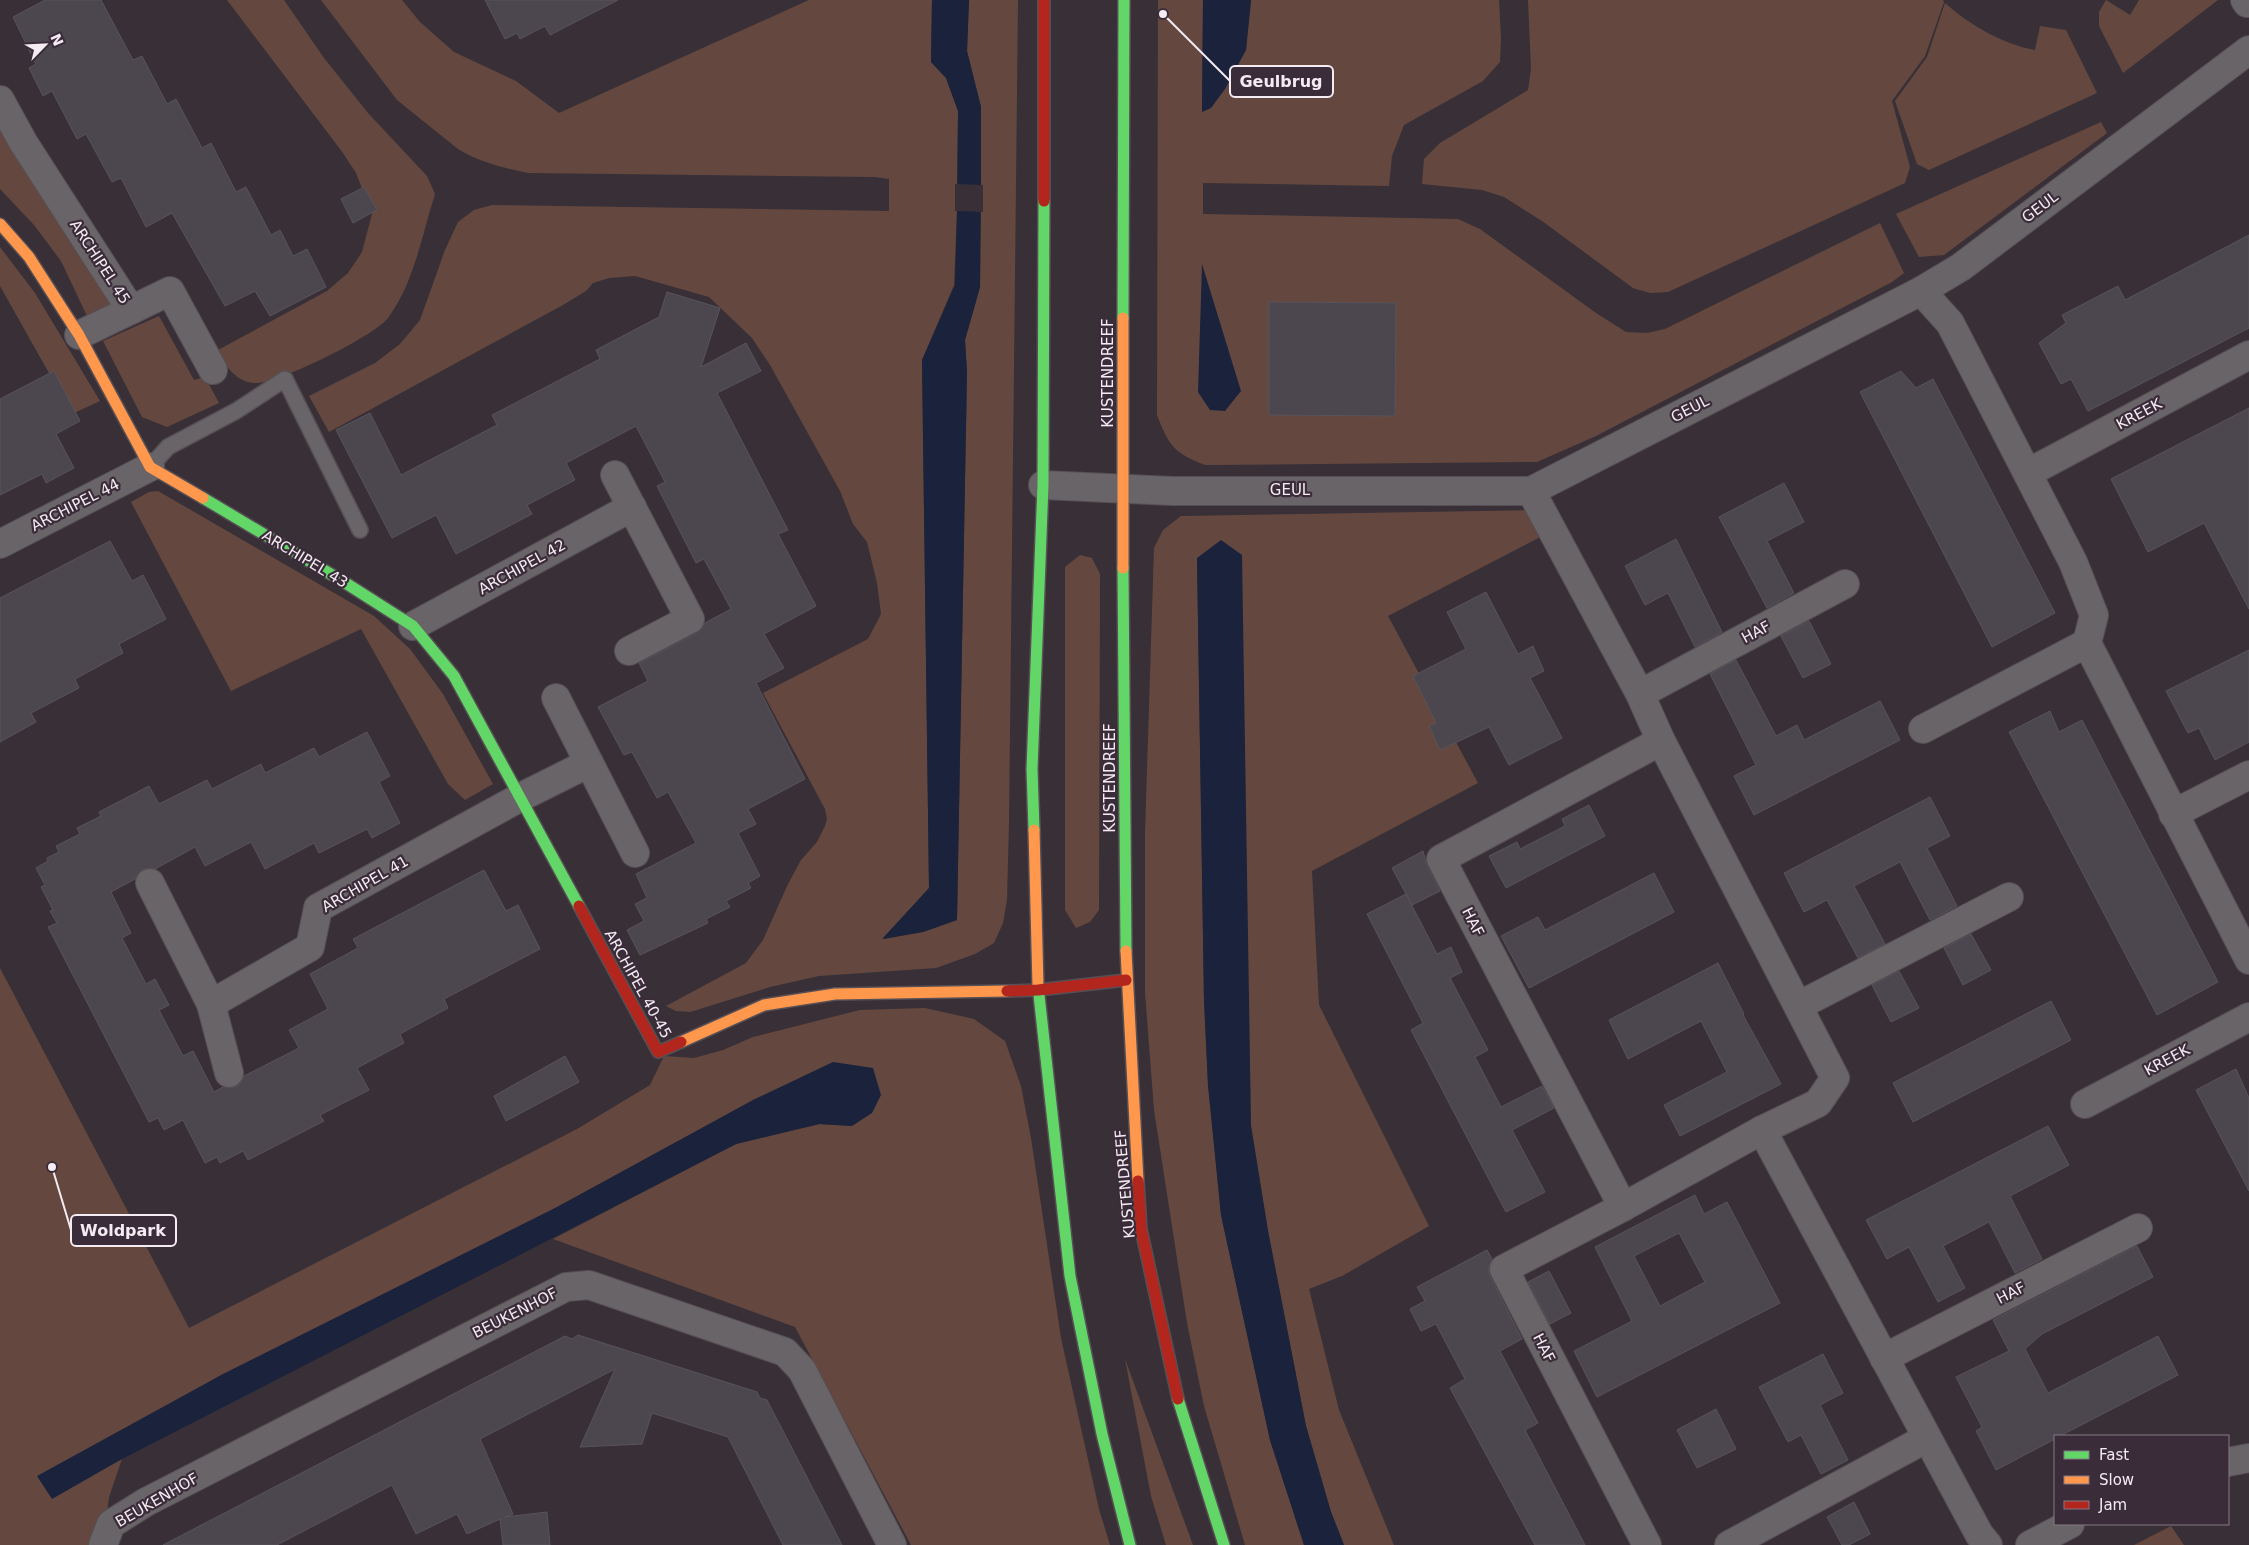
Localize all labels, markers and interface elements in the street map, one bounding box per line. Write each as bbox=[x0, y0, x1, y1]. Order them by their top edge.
north arrow bbox=[20, 20, 70, 70]
text: N bbox=[47, 31, 67, 48]
callout: Geulbrug bbox=[1230, 66, 1333, 97]
text: Geulbrug bbox=[1239, 72, 1323, 91]
street label: GEUL bbox=[2018, 187, 2062, 226]
street label: ARCHIPEL 45 bbox=[66, 216, 134, 308]
street label: KUSTENDREEF bbox=[1099, 318, 1117, 428]
street label: GEUL bbox=[1668, 392, 1713, 426]
street label: KREEK bbox=[2113, 394, 2166, 433]
street label: ARCHIPEL 44 bbox=[28, 475, 122, 535]
street label: GEUL bbox=[1270, 481, 1311, 499]
street label: ARCHIPEL 43 bbox=[259, 526, 351, 592]
street label: ARCHIPEL 42 bbox=[475, 536, 569, 598]
street label: HAF bbox=[1738, 617, 1774, 647]
street label: KUSTENDREEF bbox=[1101, 723, 1119, 833]
street label: ARCHIPEL 41 bbox=[319, 852, 411, 916]
street label: HAF bbox=[1458, 904, 1488, 940]
street label: ARCHIPEL 40-45 bbox=[601, 927, 675, 1041]
street label: KREEK bbox=[2141, 1040, 2194, 1079]
street label: KUSTENDREEF bbox=[1111, 1129, 1139, 1239]
callout: Woldpark bbox=[71, 1215, 176, 1246]
text: Woldpark bbox=[80, 1221, 166, 1240]
street label: HAF bbox=[1993, 1278, 2029, 1308]
street label: BEUKENHOF bbox=[469, 1284, 561, 1342]
street label: HAF bbox=[1529, 1330, 1559, 1366]
legend bbox=[2054, 1435, 2229, 1525]
text: Fast bbox=[2099, 1446, 2129, 1464]
street label: BEUKENHOF bbox=[112, 1469, 202, 1531]
text: Slow bbox=[2099, 1471, 2134, 1489]
text: Jam bbox=[2098, 1496, 2127, 1514]

